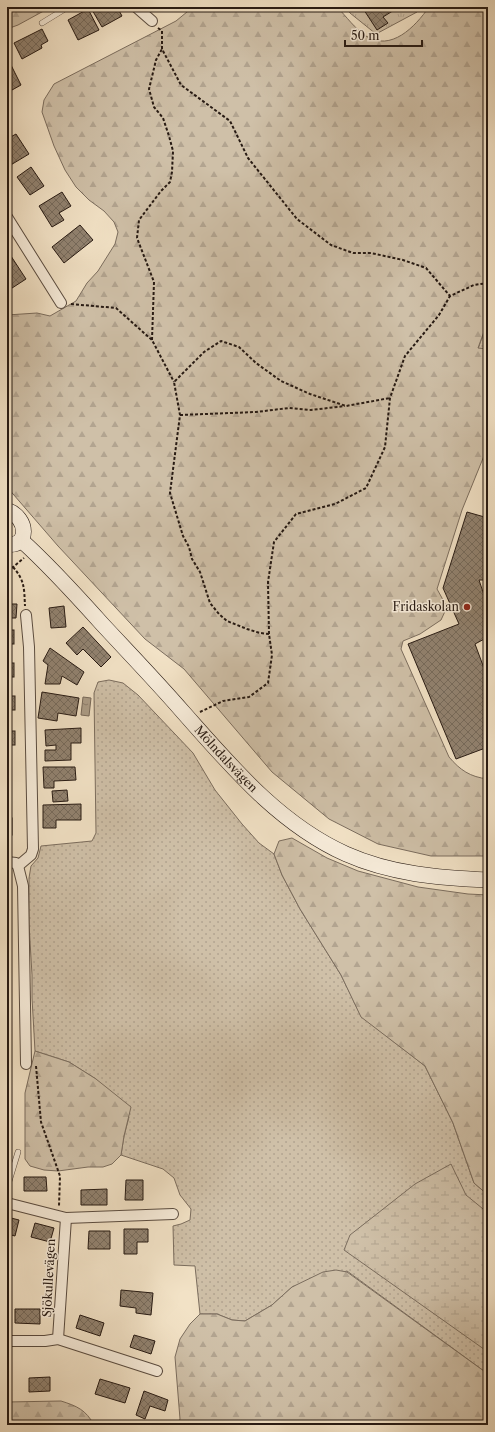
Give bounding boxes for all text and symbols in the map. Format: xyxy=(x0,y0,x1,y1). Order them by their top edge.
scale bar xyxy=(345,22,422,48)
text: 50 m xyxy=(351,28,380,43)
place label: Fridaskolan xyxy=(392,599,459,614)
marker: Fridaskolan xyxy=(462,602,472,612)
street label: Mölndalsvägen xyxy=(191,722,261,795)
street label: Sjökullevägen xyxy=(39,1238,58,1318)

